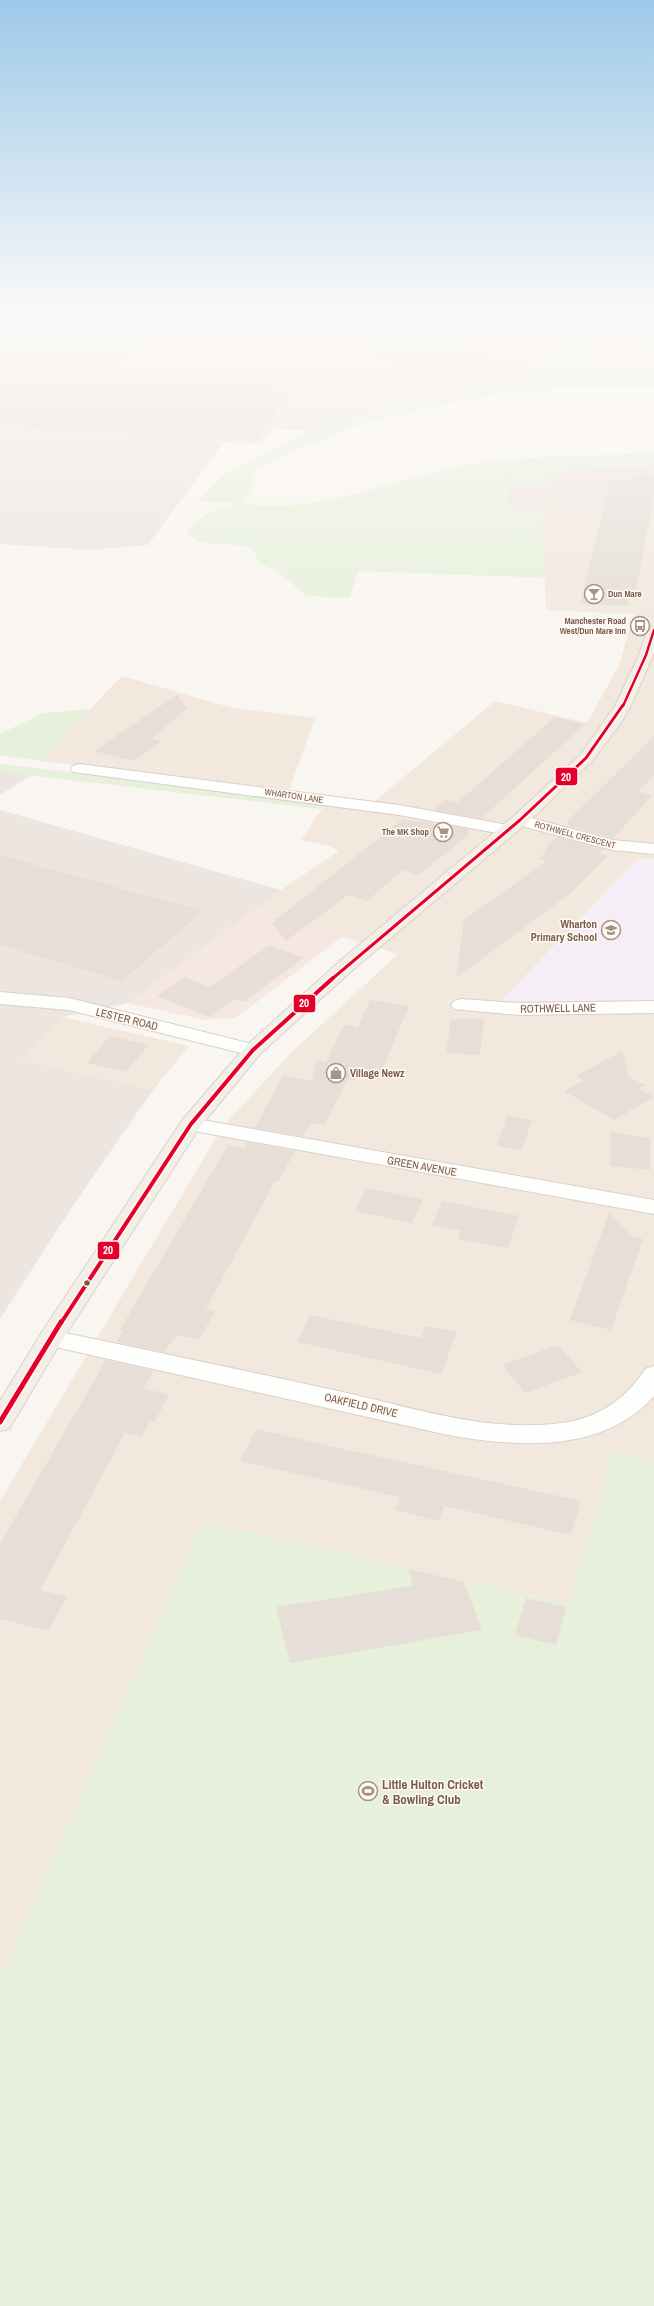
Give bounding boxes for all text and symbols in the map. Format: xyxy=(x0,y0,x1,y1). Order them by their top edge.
bar icon: Dun Mare xyxy=(583,583,605,605)
place label: Dun Mare xyxy=(608,588,642,600)
place label: Manchester Road West/Dun Mare Inn xyxy=(560,615,626,637)
bus stop icon: Manchester Road West/Dun Mare Inn xyxy=(629,615,651,637)
line badge: 20 xyxy=(555,767,578,786)
text: 20 xyxy=(561,770,571,784)
street label: WHARTON LANE xyxy=(264,786,324,806)
street label: ROTHWELL CRESCENT xyxy=(533,818,617,852)
supermarket icon: The MK Shop xyxy=(432,821,454,843)
place label: The MK Shop xyxy=(382,826,429,838)
place label: Wharton Primary School xyxy=(531,917,597,944)
school or university icon: Wharton Primary School xyxy=(600,919,622,941)
line badge: 20 xyxy=(293,994,316,1013)
text: 20 xyxy=(299,996,309,1010)
street label: ROTHWELL LANE xyxy=(520,1000,596,1016)
street label: LESTER ROAD xyxy=(94,1005,160,1033)
shop icon: Village Newz xyxy=(325,1062,347,1084)
place label: Village Newz xyxy=(350,1066,405,1080)
street label: GREEN AVENUE xyxy=(386,1153,458,1179)
line badge: 20 xyxy=(97,1241,120,1260)
text: 20 xyxy=(103,1243,113,1257)
unlabelled marker xyxy=(82,1278,92,1288)
street label: OAKFIELD DRIVE xyxy=(323,1390,399,1420)
place label: Little Hulton Cricket & Bowling Club xyxy=(382,1776,484,1808)
sports icon: Little Hulton Cricket & Bowling Club xyxy=(357,1780,379,1802)

